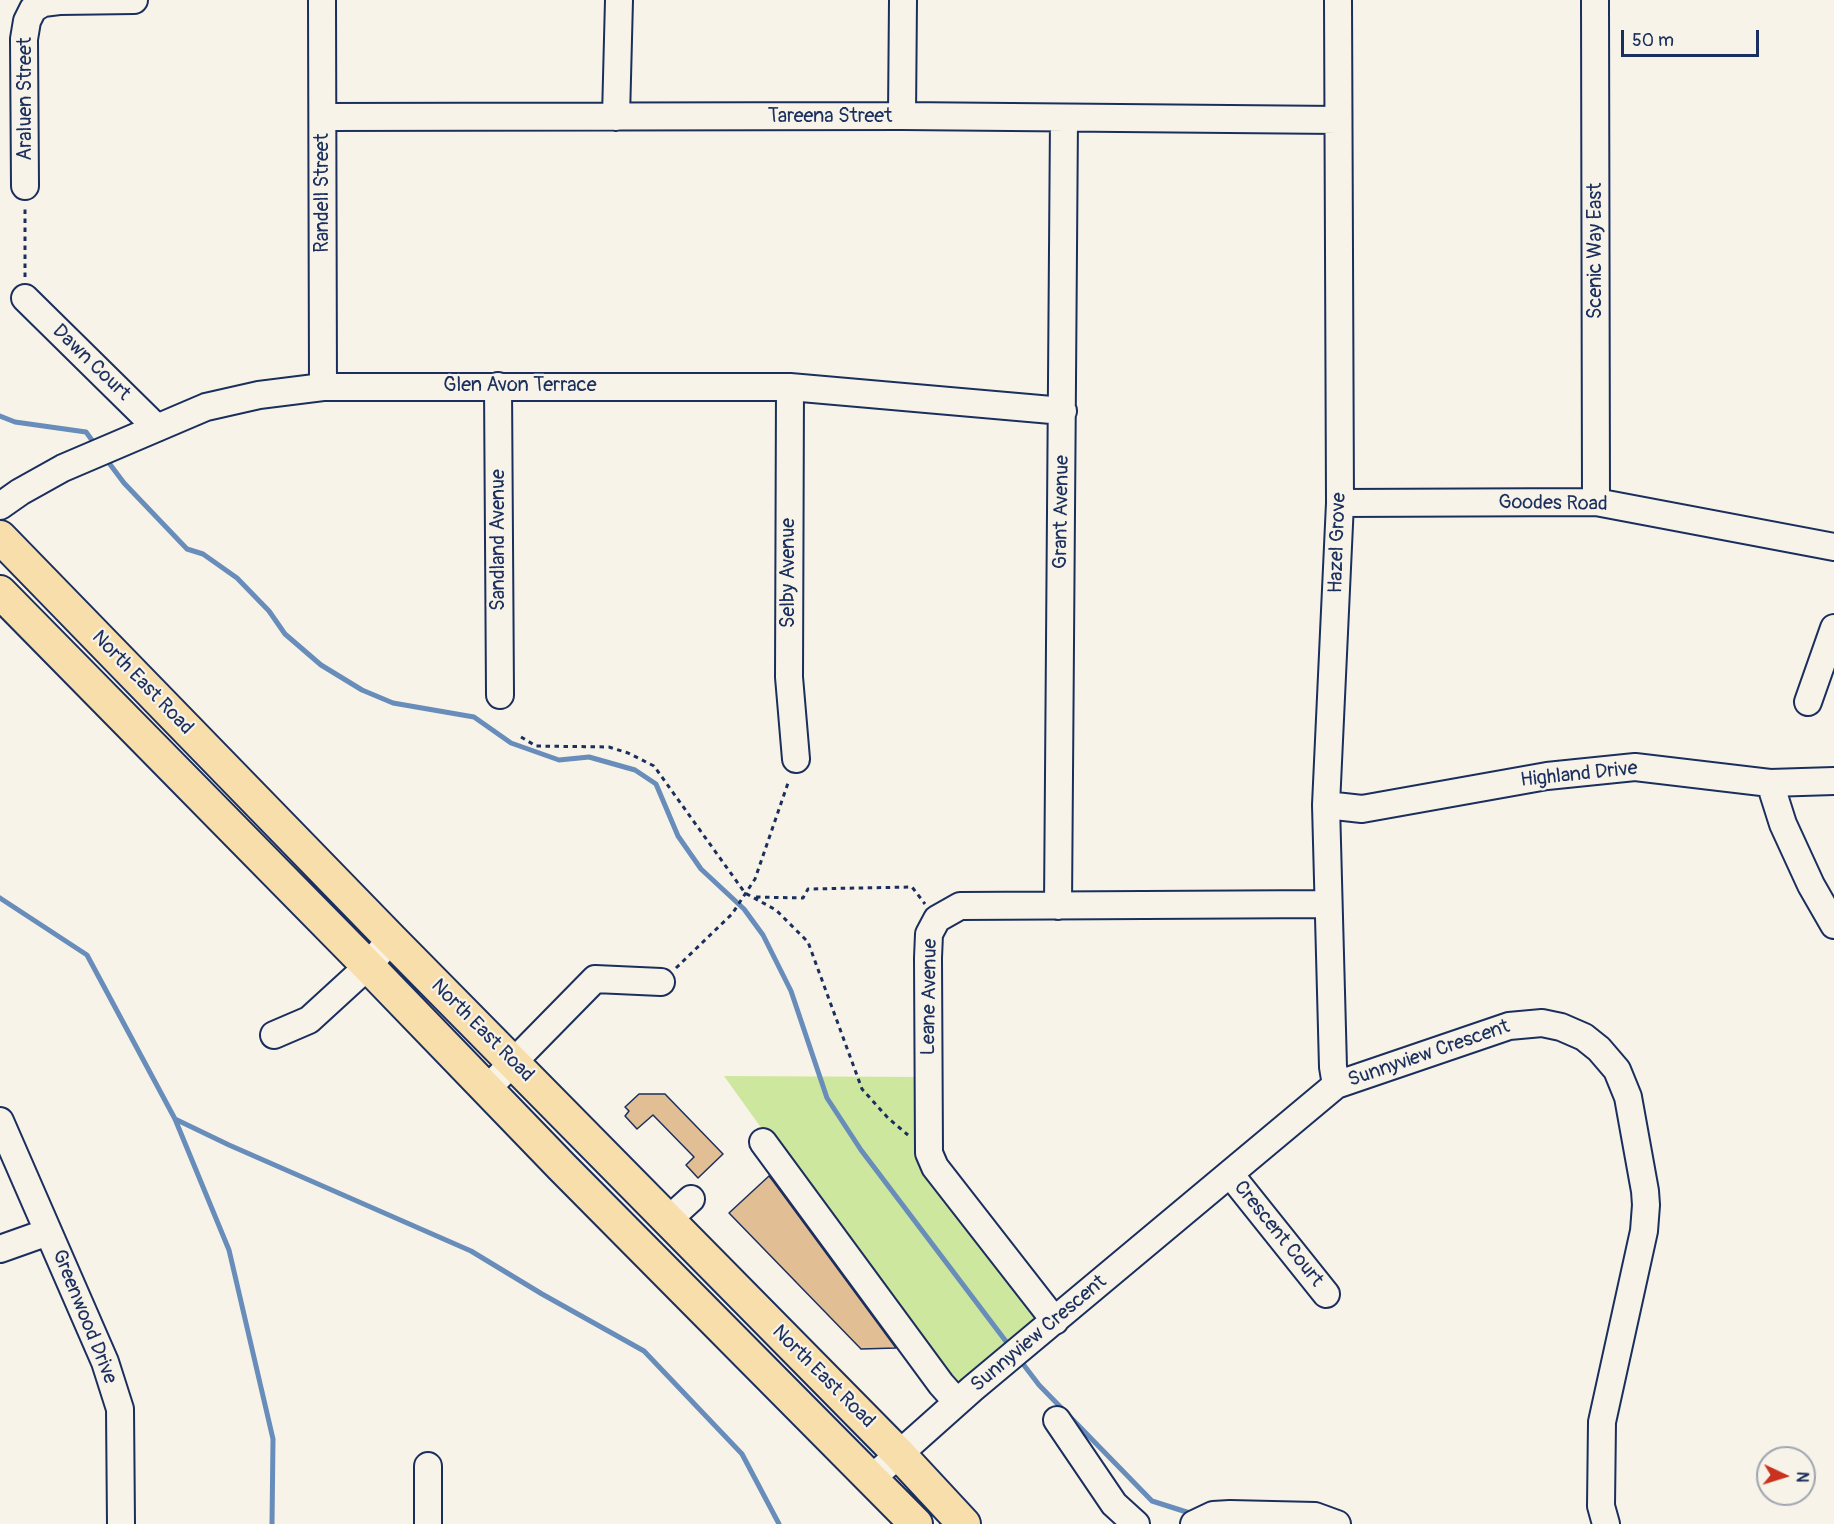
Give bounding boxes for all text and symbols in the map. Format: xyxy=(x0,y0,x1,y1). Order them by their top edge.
scale bar xyxy=(1624,18,1762,56)
text: 50 m xyxy=(1632,29,1674,52)
street label: Araluen Street xyxy=(14,37,38,161)
street label: Tareena Street xyxy=(768,105,892,129)
street label: Randell Street xyxy=(311,133,335,253)
street label: Scenic Way East xyxy=(1584,183,1608,319)
street label: Dawn Court xyxy=(47,320,135,406)
street label: Glen Avon Terrace xyxy=(443,374,597,398)
street label: Grant Avenue xyxy=(1049,455,1075,569)
street label: Sandland Avenue xyxy=(487,469,511,611)
street label: Goodes Road xyxy=(1498,491,1608,517)
street label: Hazel Grove xyxy=(1324,492,1352,594)
street label: Selby Avenue xyxy=(777,518,801,628)
street label: North East Road xyxy=(86,626,198,740)
street label: Highland Drive xyxy=(1519,757,1639,793)
street label: Leane Avenue xyxy=(917,938,943,1056)
street label: North East Road xyxy=(426,975,538,1087)
street label: Sunnyview Crescent xyxy=(1345,1015,1513,1093)
street label: Crescent Court xyxy=(1228,1176,1328,1292)
street label: Greenwood Drive xyxy=(46,1246,122,1388)
street label: Sunnyview Crescent xyxy=(966,1270,1112,1398)
street label: North East Road xyxy=(767,1321,879,1433)
north arrow xyxy=(1756,1446,1816,1506)
text: N xyxy=(1792,1471,1812,1483)

